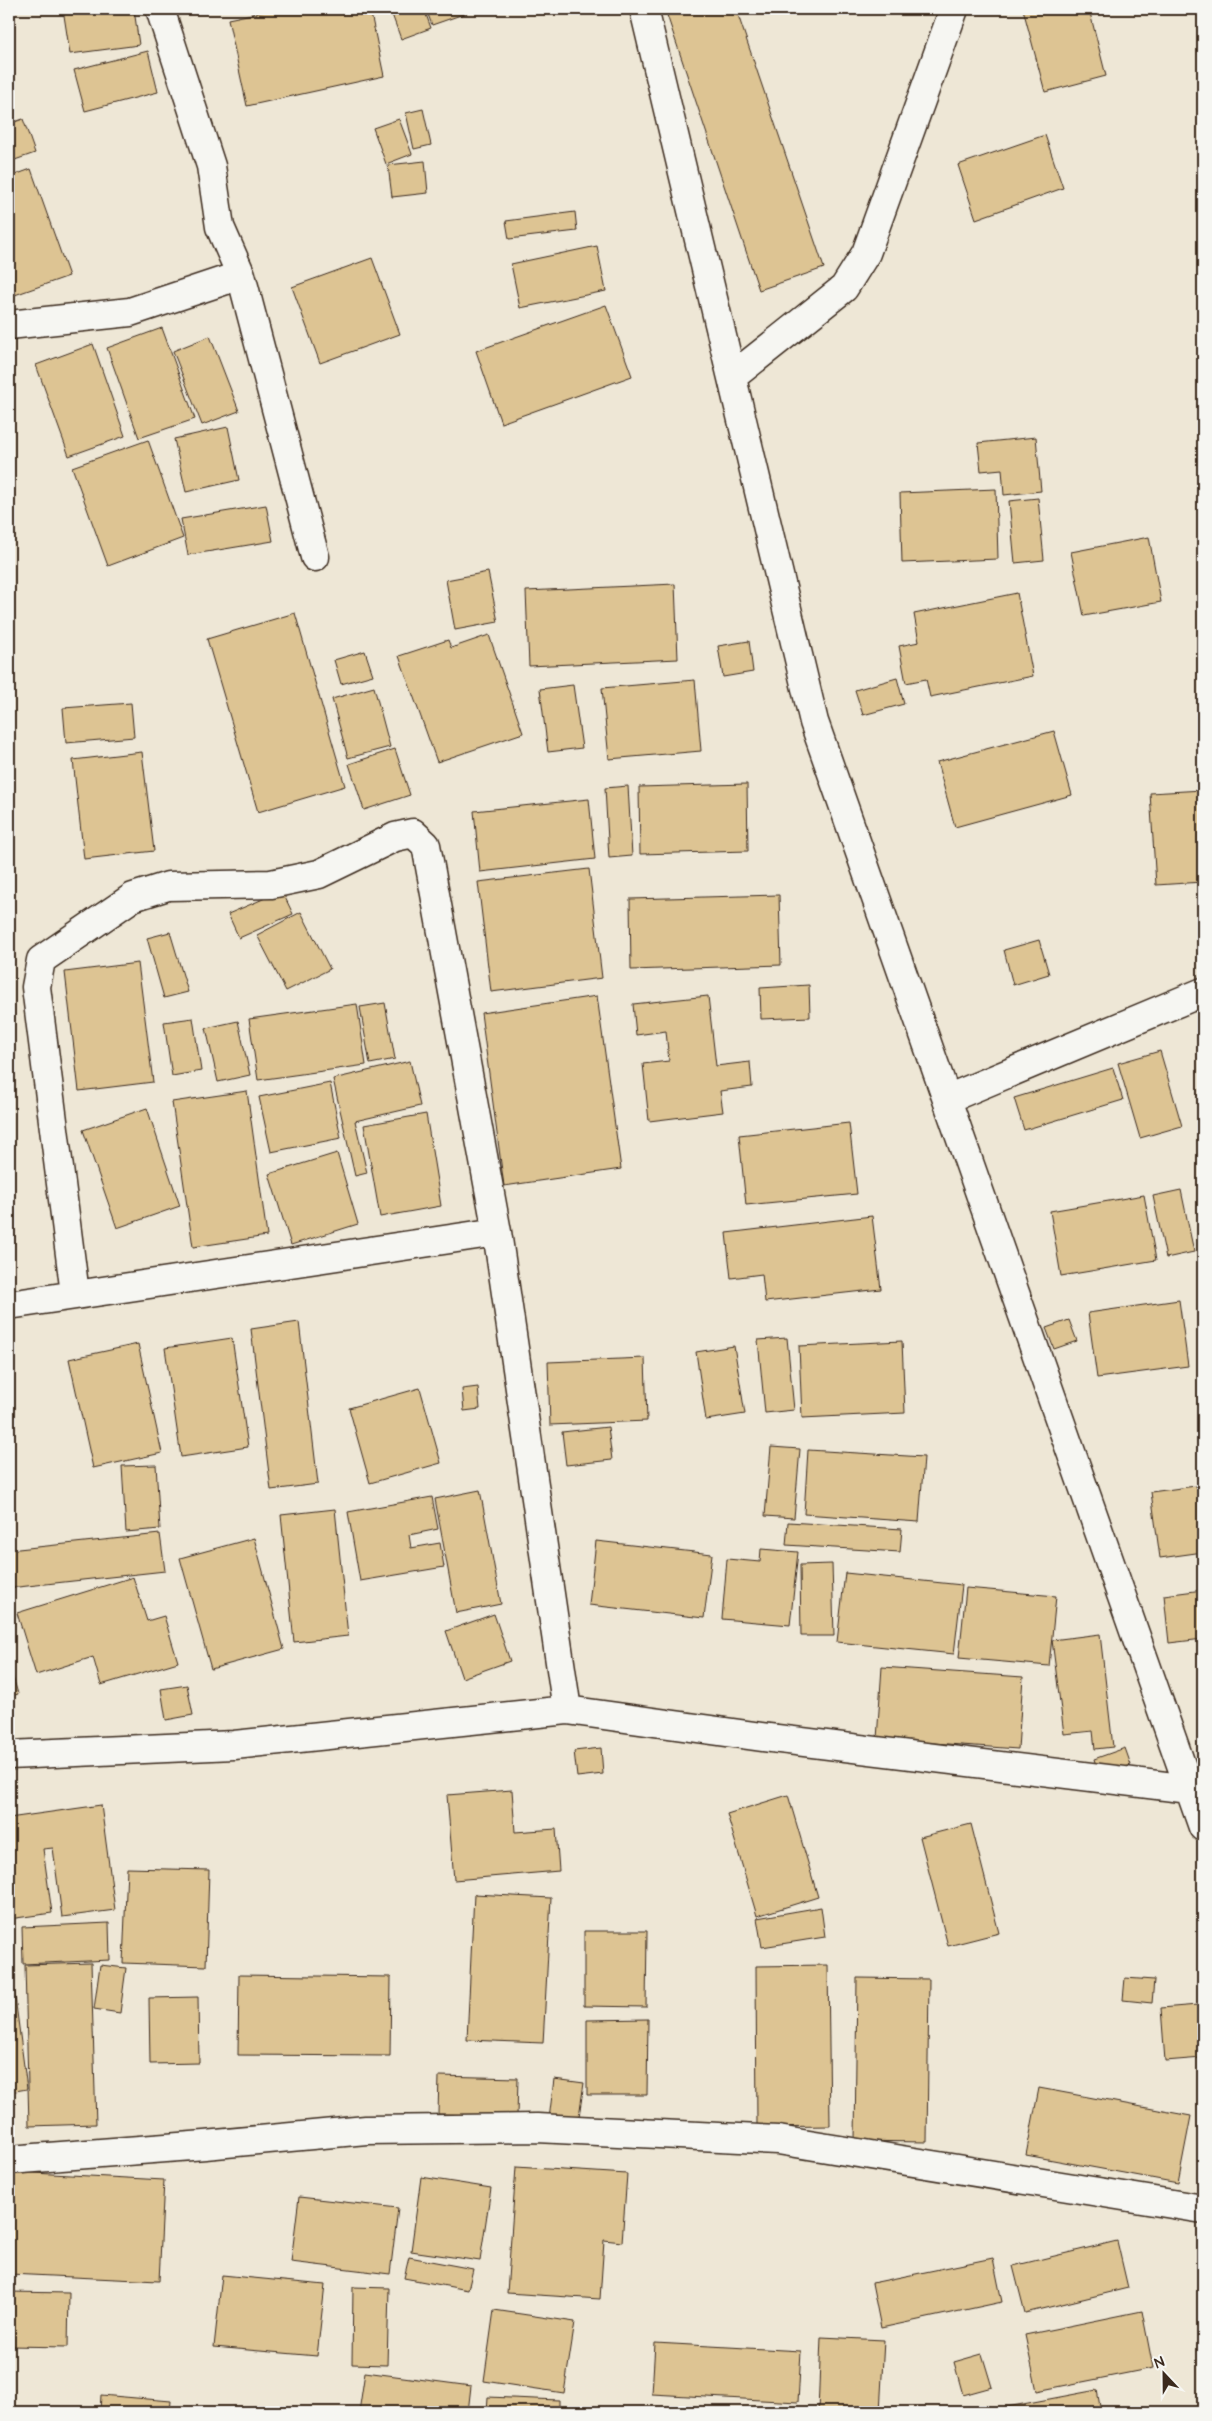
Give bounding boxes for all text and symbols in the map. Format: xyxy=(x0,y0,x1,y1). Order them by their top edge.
north arrow xyxy=(1140,2348,1190,2398)
text: N xyxy=(1152,2352,1168,2374)

